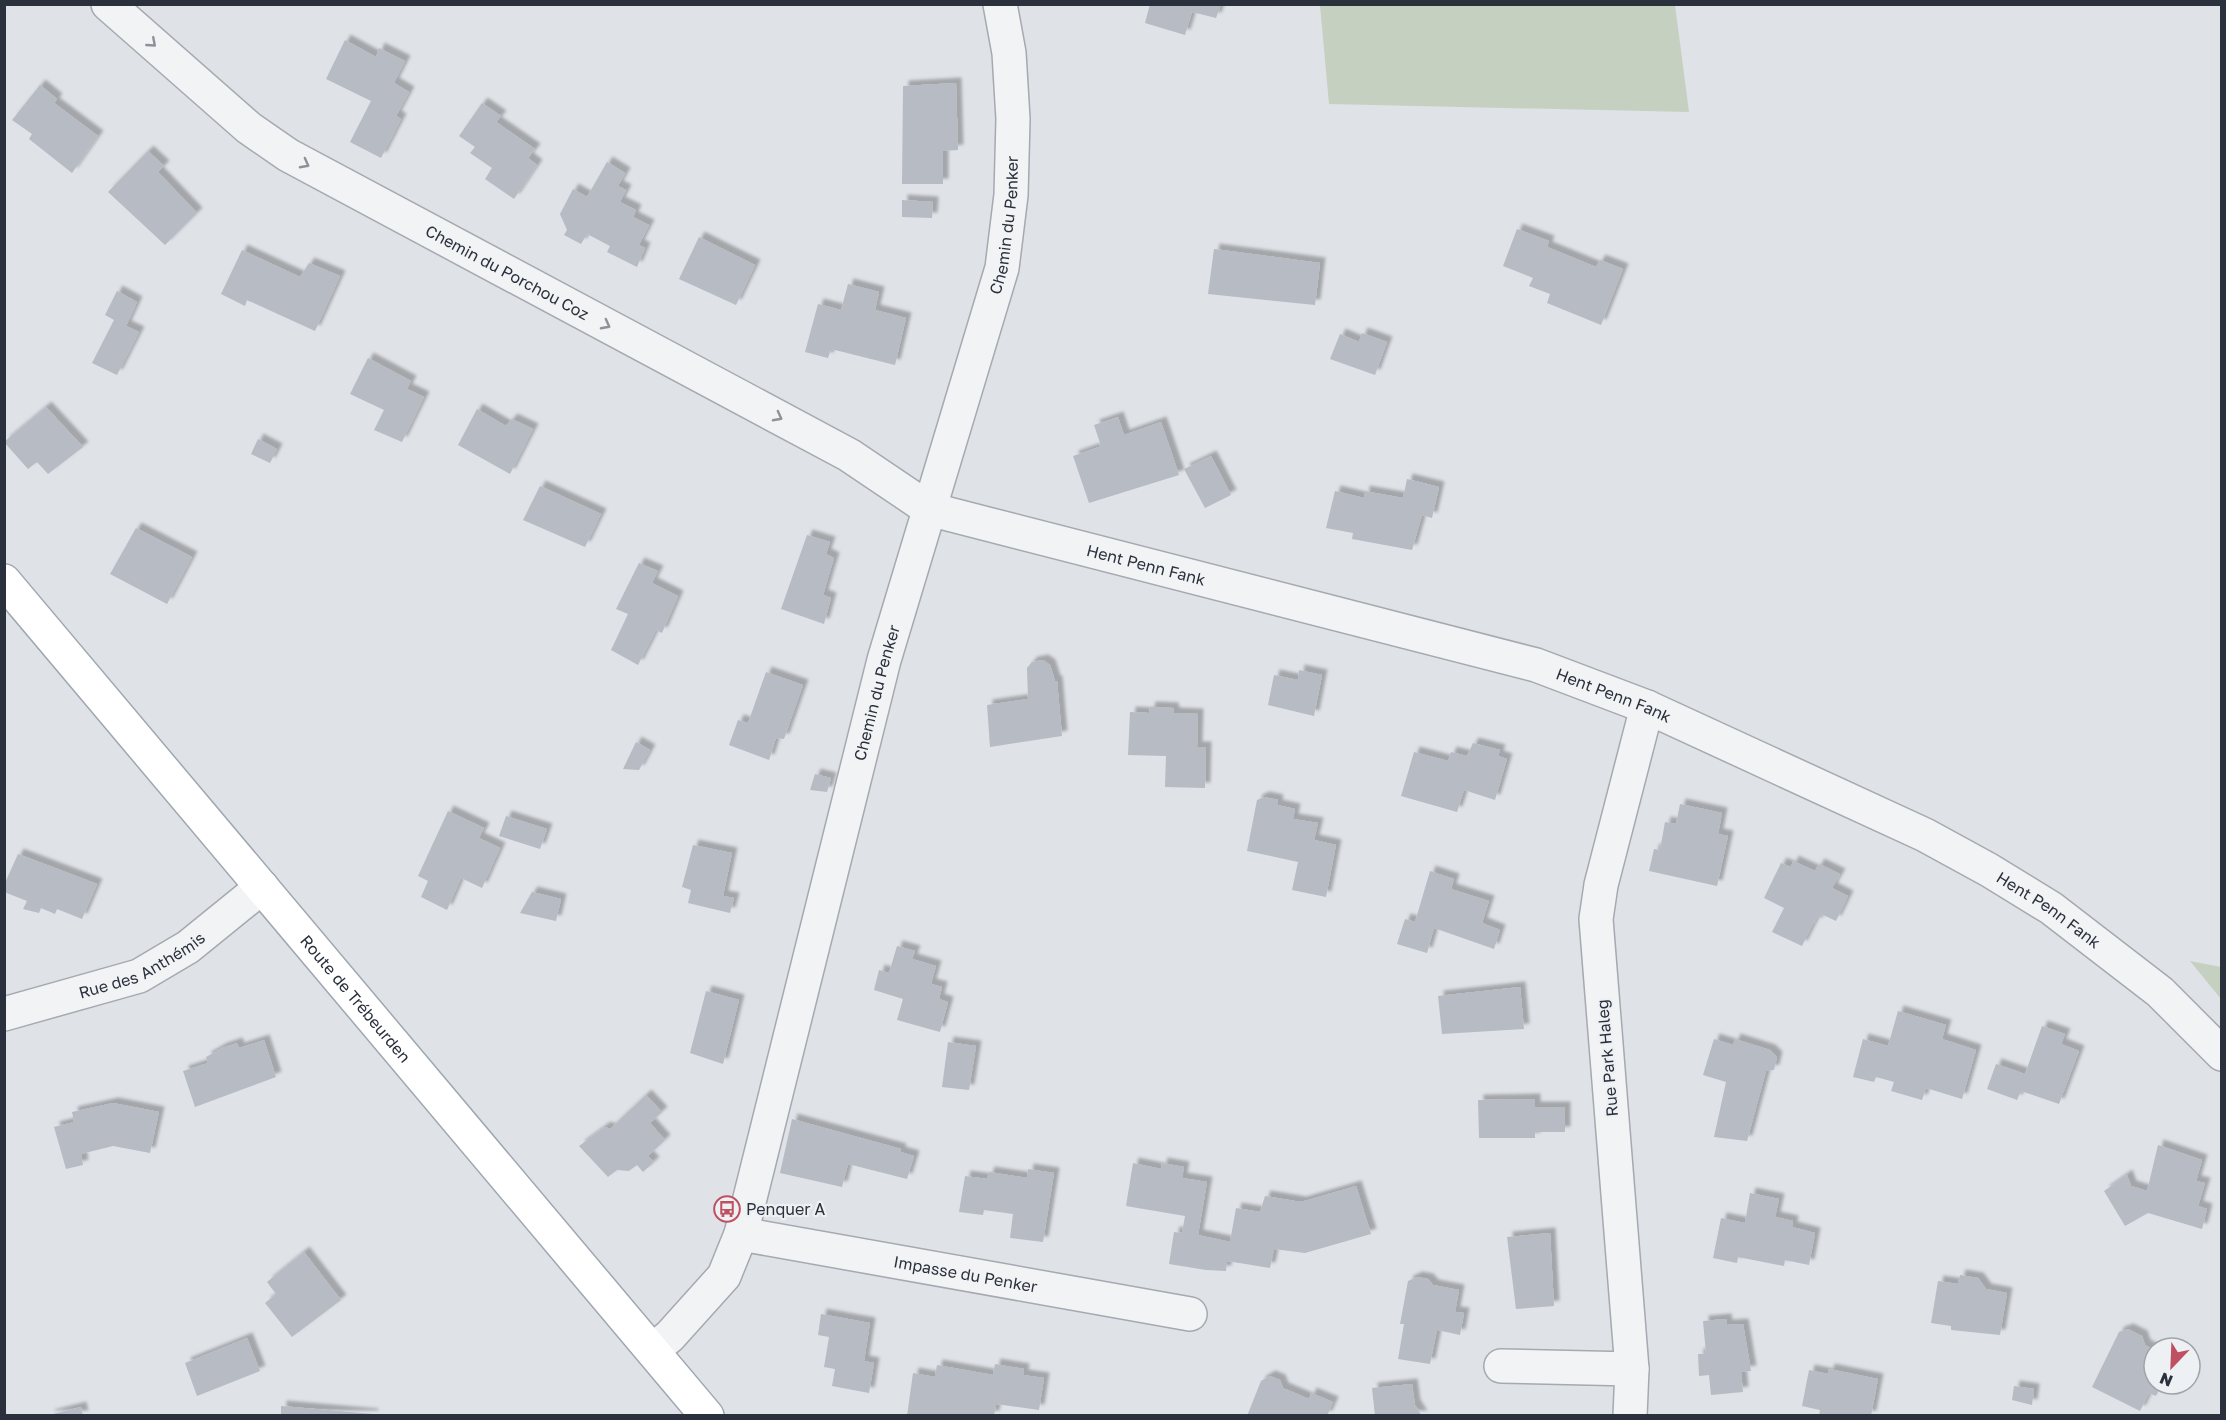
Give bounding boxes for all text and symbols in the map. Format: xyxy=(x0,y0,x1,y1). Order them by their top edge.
one-way arrow xyxy=(145,36,156,47)
street label: Chemin du Penker xyxy=(985,155,1022,297)
one-way arrow xyxy=(298,157,309,168)
street label: Chemin du Porchou Coz xyxy=(422,220,593,324)
one-way arrow xyxy=(600,318,610,329)
one-way arrow xyxy=(772,410,782,421)
street label: Hent Penn Fank xyxy=(1084,540,1208,590)
street label: Chemin du Penker xyxy=(849,622,904,763)
street label: Hent Penn Fank xyxy=(1553,664,1675,727)
street label: Hent Penn Fank xyxy=(1993,867,2105,953)
street label: Rue des Anthémis xyxy=(76,927,209,1003)
street label: Route de Trébeurden xyxy=(296,931,415,1067)
street label: Rue Park Haleg xyxy=(1592,999,1622,1117)
bus stop icon: Penquer A xyxy=(712,1194,742,1224)
place label: Penquer A xyxy=(746,1199,825,1219)
street label: Impasse du Penker xyxy=(892,1251,1039,1297)
north arrow xyxy=(2142,1336,2202,1396)
text: N xyxy=(2157,1368,2176,1391)

